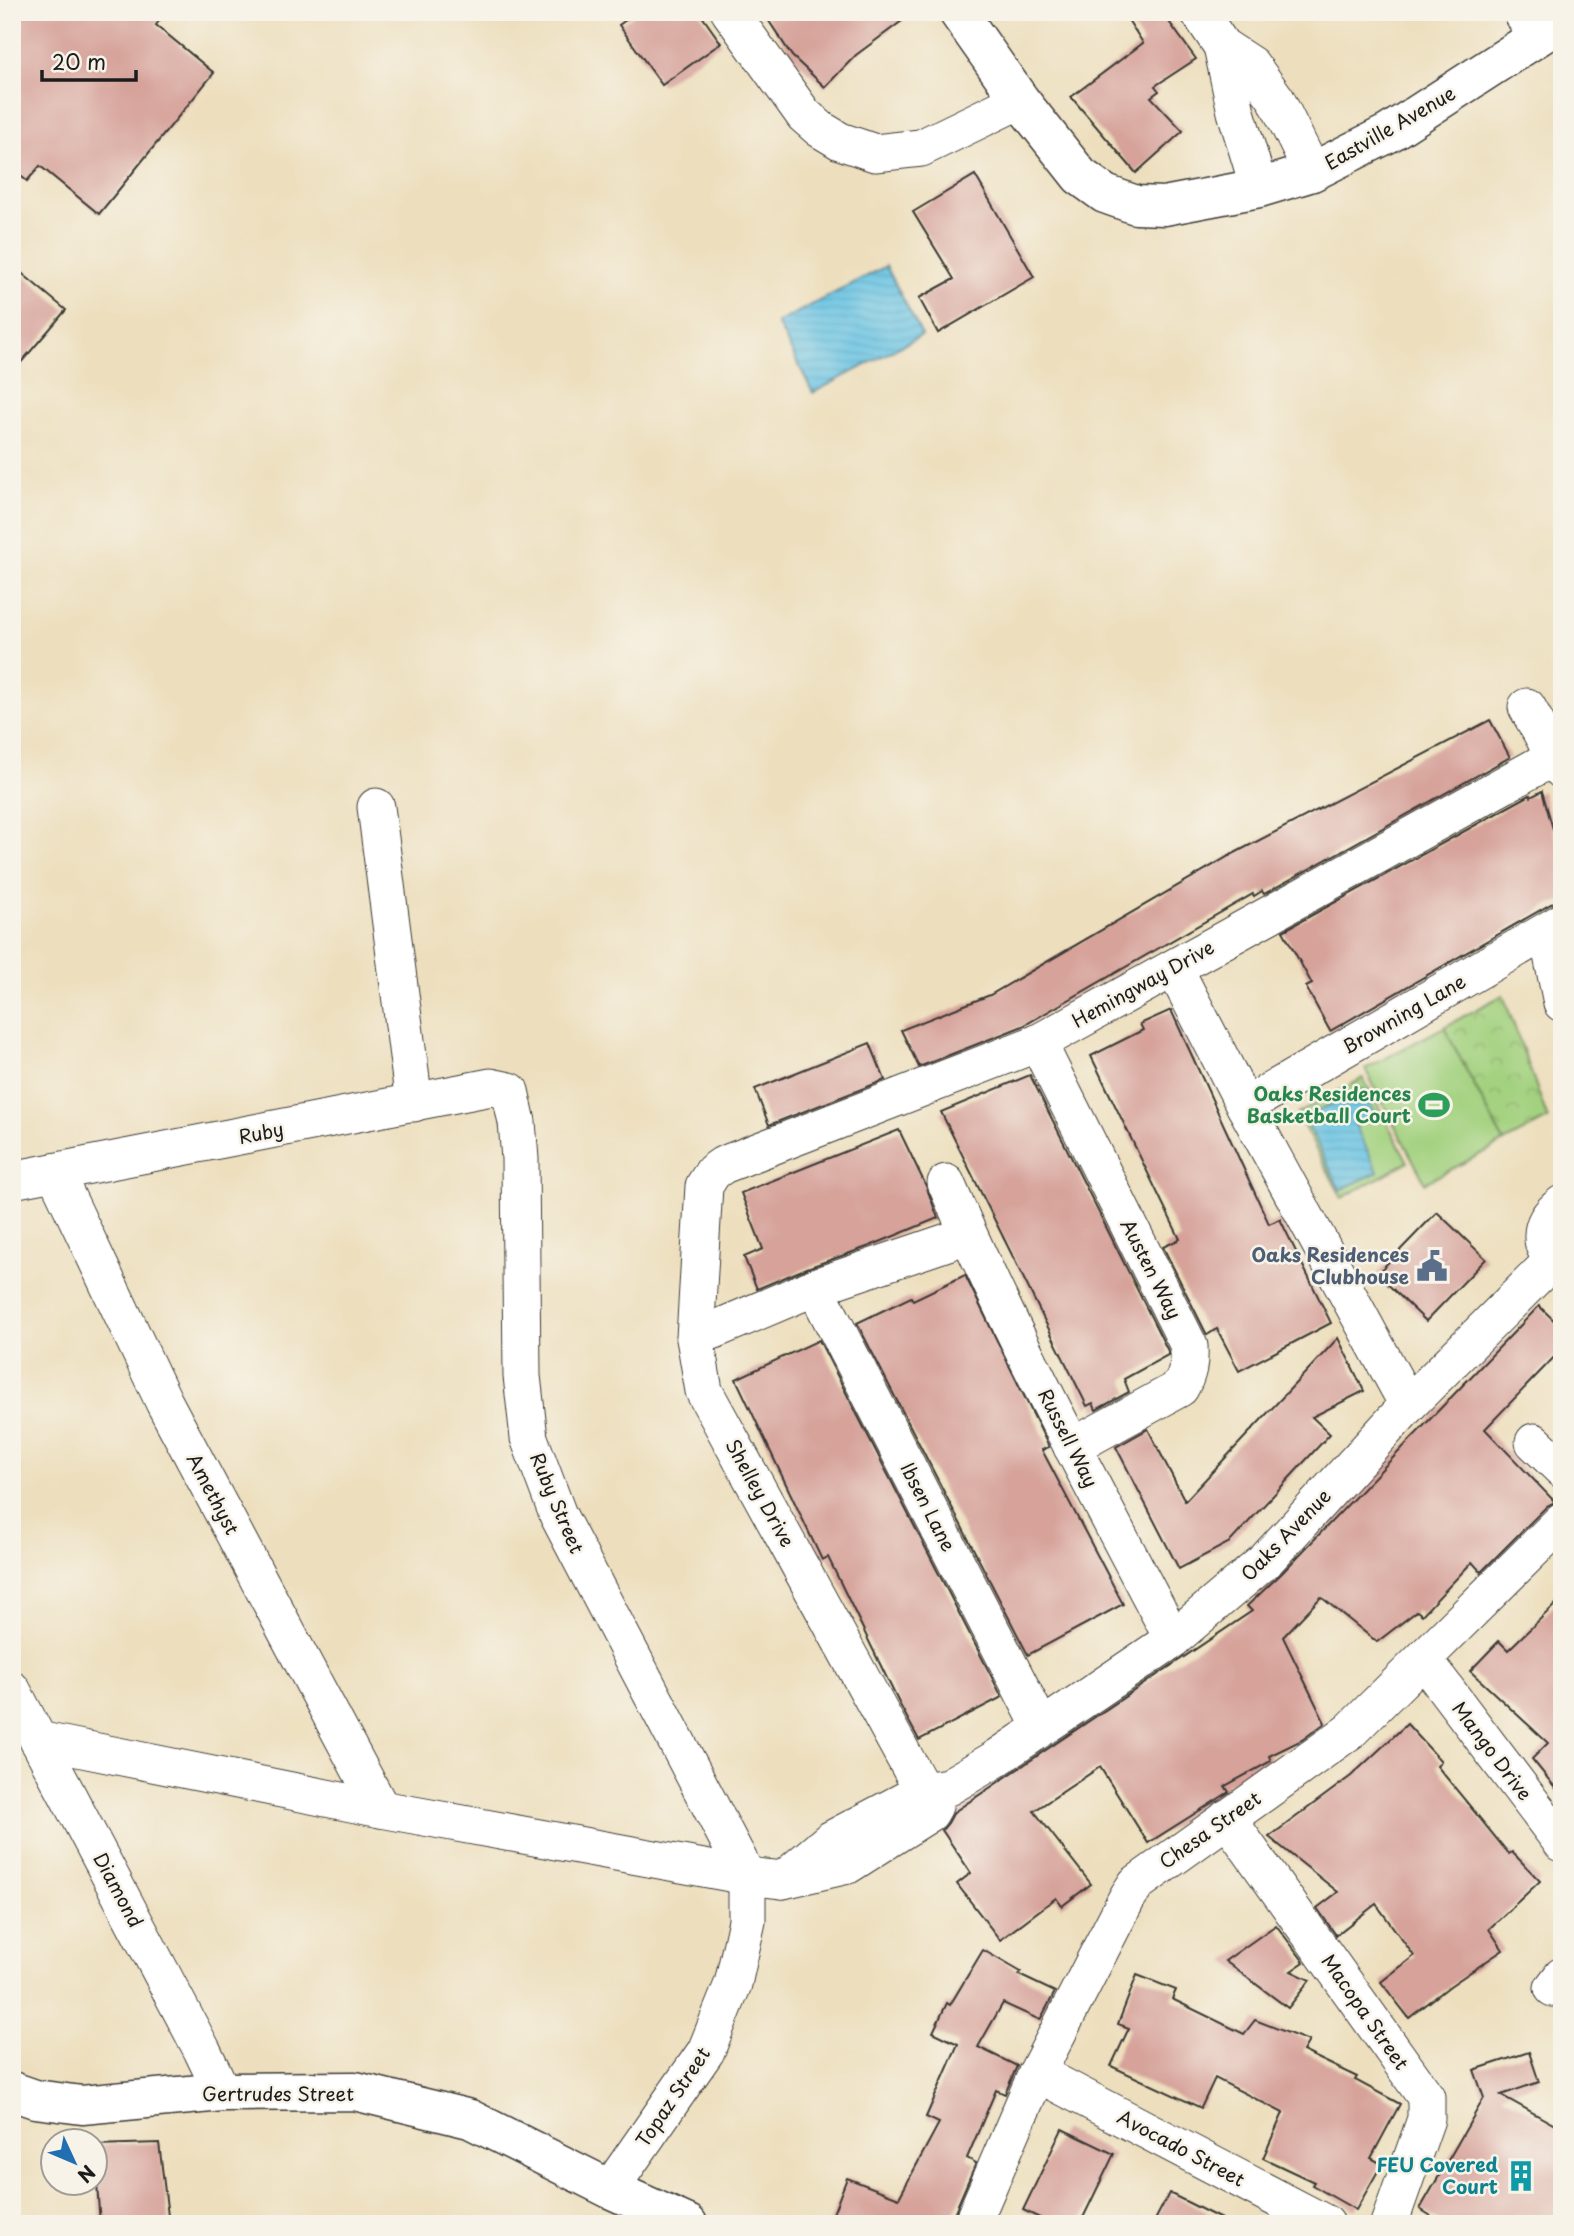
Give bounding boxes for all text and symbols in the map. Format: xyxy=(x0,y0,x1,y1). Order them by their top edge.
scale bar xyxy=(42,38,136,82)
text: 20 m xyxy=(52,45,106,77)
street label: Eastville Avenue xyxy=(1319,78,1460,176)
street label: Hemingway Drive xyxy=(1066,932,1219,1034)
street label: Browning Lane xyxy=(1337,966,1470,1060)
place label: Oaks Residences Basketball Court xyxy=(1247,1079,1411,1129)
sports icon: Oaks Residences Basketball Court xyxy=(1417,1088,1451,1122)
street label: Ruby xyxy=(236,1114,286,1150)
street label: Austen Way xyxy=(1115,1213,1189,1324)
place label: Oaks Residences Clubhouse xyxy=(1251,1240,1409,1290)
public building icon: Oaks Residences Clubhouse xyxy=(1415,1249,1449,1283)
street label: Russell Way xyxy=(1032,1383,1106,1492)
street label: Shelley Drive xyxy=(720,1433,802,1552)
street label: Amethyst xyxy=(181,1448,247,1539)
street label: Ruby Street xyxy=(524,1448,592,1558)
street label: Ibsen Lane xyxy=(894,1457,963,1556)
street label: Oaks Avenue xyxy=(1234,1482,1337,1587)
street label: Mango Drive xyxy=(1446,1695,1539,1806)
street label: Chesa Street xyxy=(1153,1784,1266,1875)
street label: Diamond xyxy=(87,1847,150,1932)
street label: Macopa Street xyxy=(1316,1948,1416,2075)
street label: Topaz Street xyxy=(628,2041,716,2152)
street label: Gertrudes Street xyxy=(202,2079,354,2107)
street label: Avocado Street xyxy=(1113,2102,1250,2192)
north arrow xyxy=(38,2128,108,2198)
place label: FEU Covered Court xyxy=(1376,2150,1498,2200)
text: N xyxy=(72,2159,102,2190)
building icon: FEU Covered Court xyxy=(1504,2159,1538,2193)

